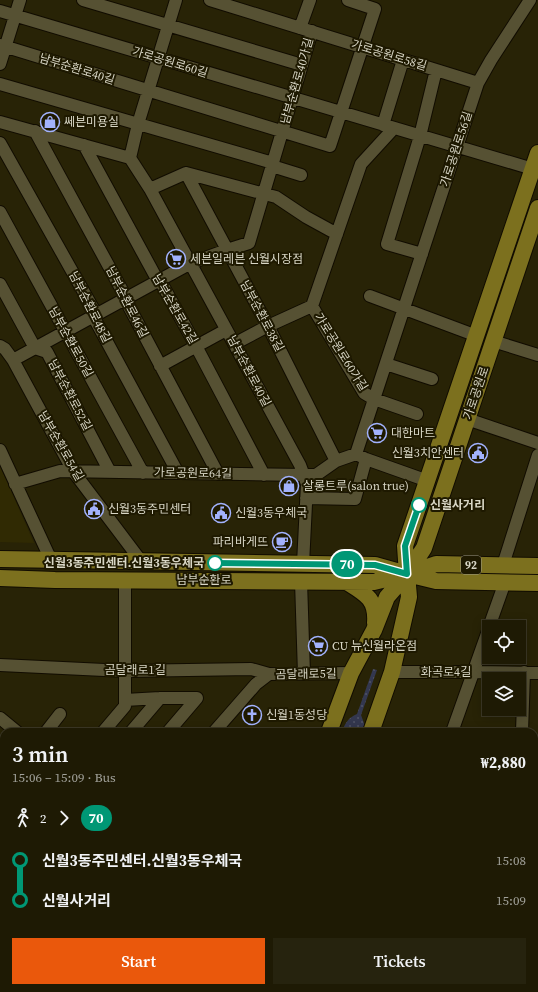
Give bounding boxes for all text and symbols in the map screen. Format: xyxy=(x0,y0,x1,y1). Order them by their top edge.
street label: 남부순환로40가길 xyxy=(277,36,317,126)
street label: 가로공원로58길 xyxy=(349,36,429,74)
street label: 가로공원로60길 xyxy=(130,43,210,81)
street label: 남부순환로40길 xyxy=(37,50,117,88)
street label: 가로공원로56길 xyxy=(436,109,476,189)
shop icon: 쎄븐미용실 xyxy=(39,111,61,133)
place label: 쎄븐미용실 xyxy=(64,114,119,130)
supermarket icon: 세븐일레븐 신월시장점 xyxy=(165,248,187,270)
place label: 세븐일레븐 신월시장점 xyxy=(190,251,303,267)
street label: 남부순환로46길 xyxy=(102,264,152,340)
street label: 남부순환로48길 xyxy=(65,269,115,345)
street label: 남부순환로42길 xyxy=(149,271,201,347)
street label: 남부순환로38길 xyxy=(237,278,287,354)
street label: 남부순환로50길 xyxy=(45,304,97,380)
street label: 가로공원로60가길 xyxy=(311,310,371,394)
street label: 남부순환로40길 xyxy=(224,333,274,409)
street label: 남부순환로52길 xyxy=(45,357,95,433)
street label: 가로공원로 xyxy=(459,364,493,422)
street label: 남부순환로54길 xyxy=(35,408,87,484)
supermarket icon: 대한마트 xyxy=(366,422,388,444)
place label: 대한마트 xyxy=(391,425,435,441)
public building icon: 신월3치안센터 xyxy=(467,442,489,464)
place label: 신월3치안센터 xyxy=(392,445,464,461)
street label: 가로공원로64길 xyxy=(154,464,232,482)
shop icon: 살롱트루(salon true) xyxy=(278,475,300,497)
place label: 살롱트루(salon true) xyxy=(303,478,409,494)
marker: 신월사거리 xyxy=(411,497,427,513)
place label: 신월사거리 xyxy=(430,497,485,513)
public building icon: 신월3동주민센터 xyxy=(83,498,105,520)
place label: 신월3동주민센터 xyxy=(108,501,191,517)
public building icon: 신월3동우체국 xyxy=(210,502,232,524)
place label: 신월3동우체국 xyxy=(235,505,307,521)
cafe icon: 파리바게뜨 xyxy=(271,531,293,553)
place label: 파리바게뜨 xyxy=(213,534,268,550)
line badge: 70 xyxy=(329,551,365,577)
text: 70 xyxy=(339,554,355,574)
place label: 신월3동주민센터.신월3동우체국 xyxy=(44,555,204,571)
marker: 신월3동주민센터.신월3동우체국 xyxy=(207,555,223,571)
road number: 92 xyxy=(461,556,481,574)
street label: 남부순환로 xyxy=(176,572,232,588)
map controls xyxy=(482,620,526,716)
button: locate xyxy=(482,620,526,664)
supermarket icon: CU 뉴신월라온점 xyxy=(307,635,329,657)
place label: CU 뉴신월라온점 xyxy=(332,638,417,654)
street label: 곰달래로1길 xyxy=(104,662,166,678)
street label: 화곡로4길 xyxy=(421,664,471,680)
street label: 곰달래로5길 xyxy=(275,665,337,683)
button: layers xyxy=(482,672,526,716)
church icon: 신월1동성당 xyxy=(241,704,263,726)
place label: 신월1동성당 xyxy=(266,707,327,723)
text: 3 min xyxy=(12,739,68,769)
text: ₩2,880 xyxy=(481,752,526,773)
text: 15:06 – 15:09 · Bus xyxy=(12,769,116,786)
icon: walk xyxy=(12,807,34,829)
icon: forward xyxy=(53,807,75,829)
text: 70 xyxy=(89,808,104,828)
text: 2 xyxy=(40,810,47,827)
text: 신월3동주민센터.신월3동우체국 xyxy=(42,850,242,871)
text: 15:08 xyxy=(496,852,526,869)
text: 신월사거리 xyxy=(42,890,111,911)
text: 15:09 xyxy=(496,892,526,909)
button: Start xyxy=(12,938,265,984)
button: Tickets xyxy=(273,938,526,984)

